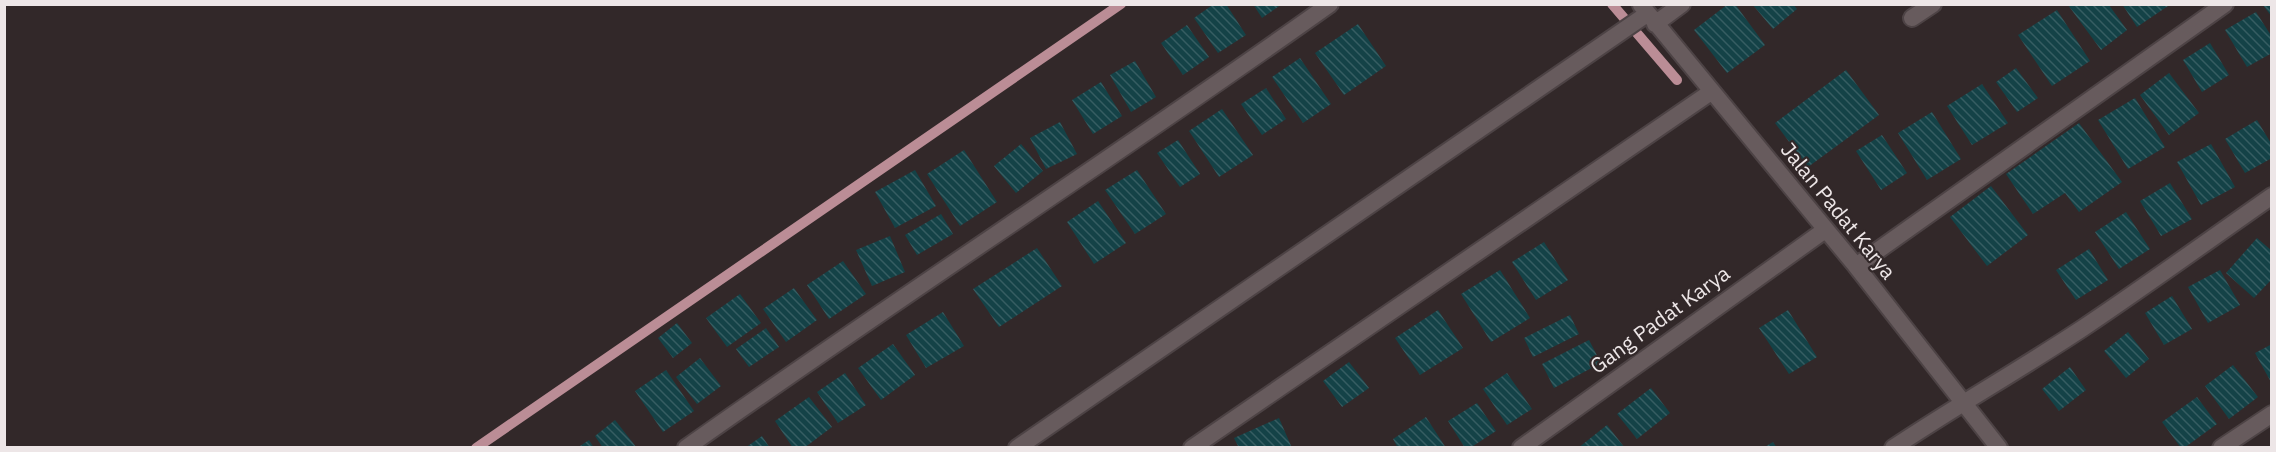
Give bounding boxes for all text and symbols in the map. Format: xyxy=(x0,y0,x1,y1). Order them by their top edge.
street label: Jalan Padat Karya xyxy=(1775,136,1903,285)
street label: Gang Padat Karya xyxy=(1584,259,1735,380)

